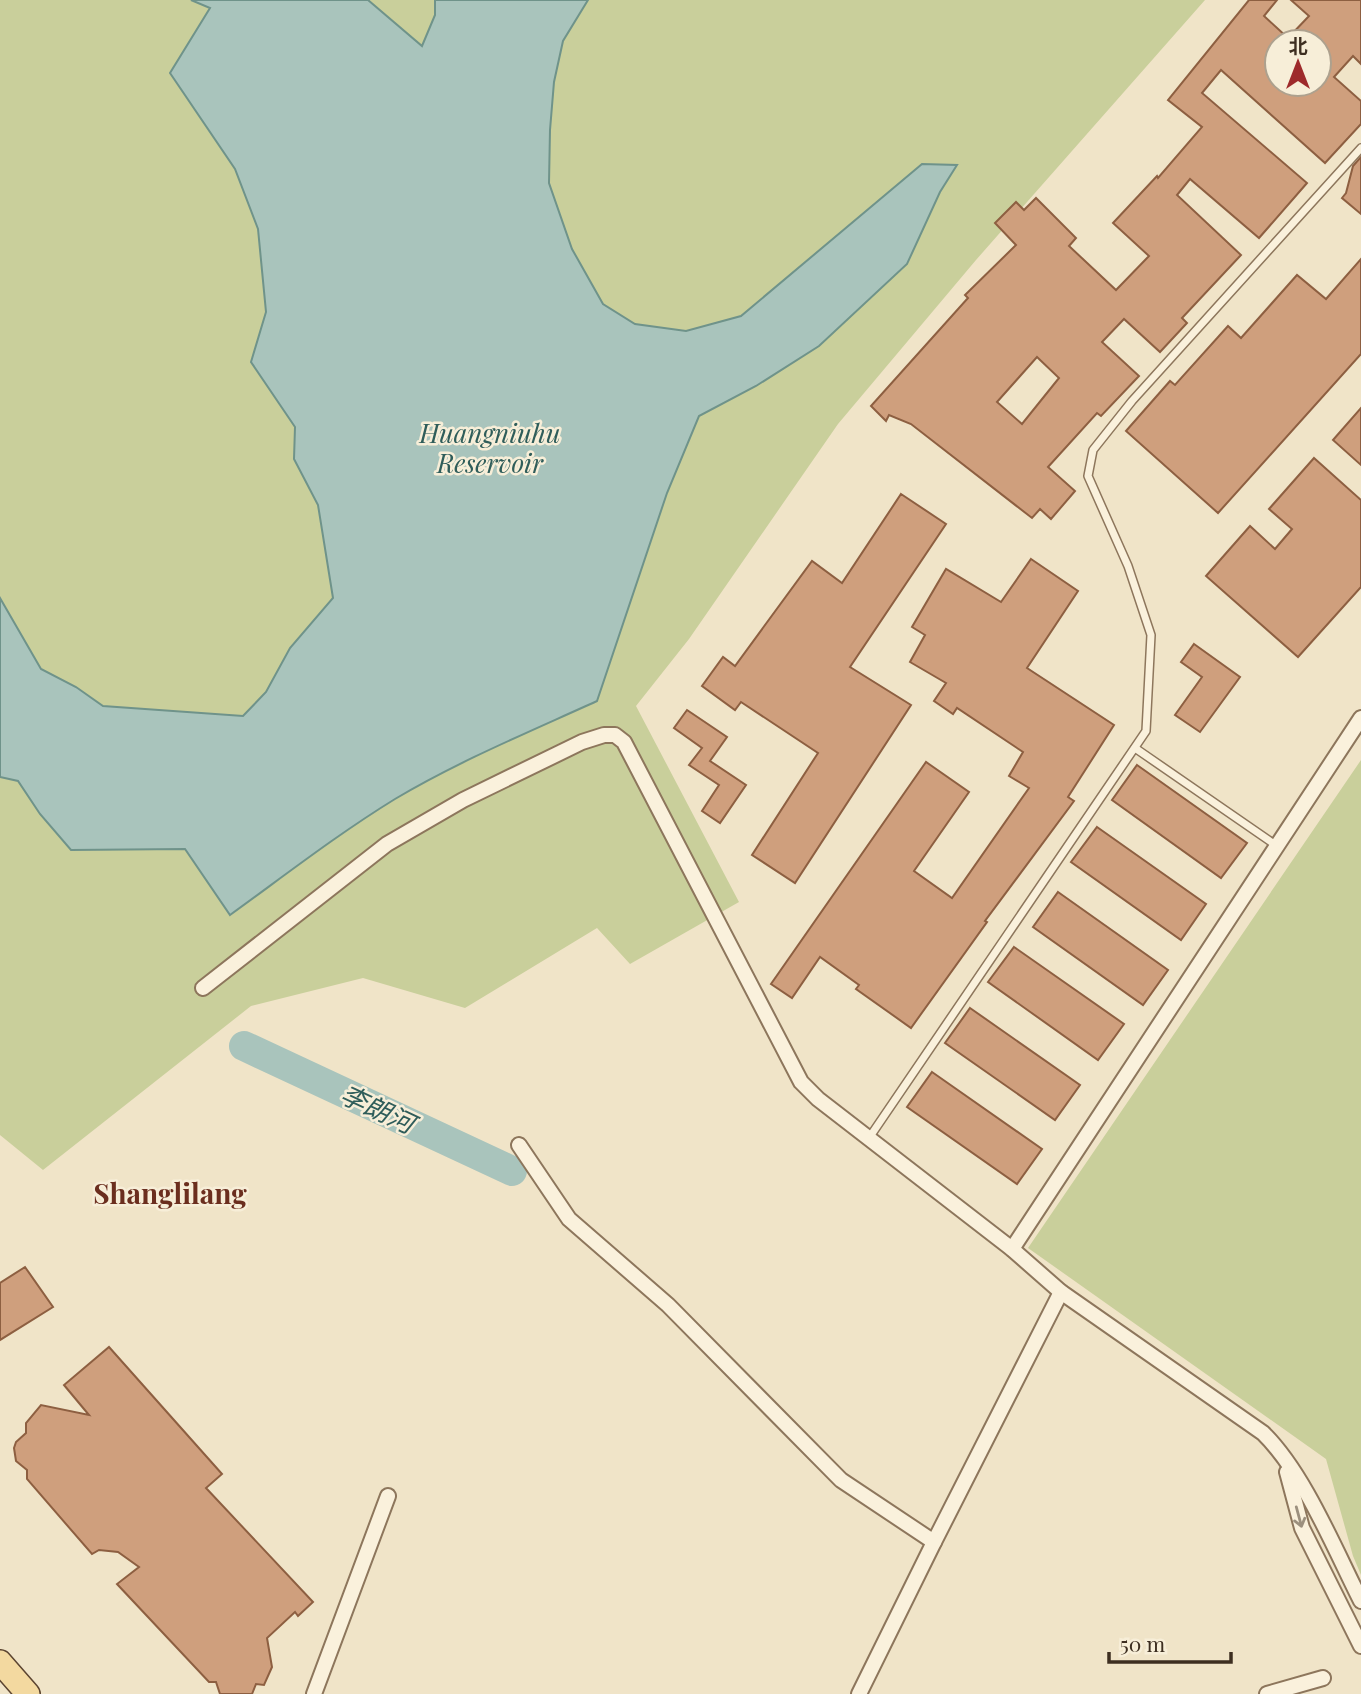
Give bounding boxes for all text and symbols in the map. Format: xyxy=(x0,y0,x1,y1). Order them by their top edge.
north arrow xyxy=(1263,28,1333,98)
text: 北 xyxy=(1288,32,1308,58)
water label: Huangniuhu Reservoir xyxy=(419,415,560,480)
water label: 李朗河 xyxy=(335,1076,425,1142)
district label: Shanglilang xyxy=(93,1174,247,1211)
one-way arrow xyxy=(1293,1505,1306,1527)
scale bar xyxy=(1109,1620,1232,1664)
text: 50 m xyxy=(1120,1629,1166,1657)

